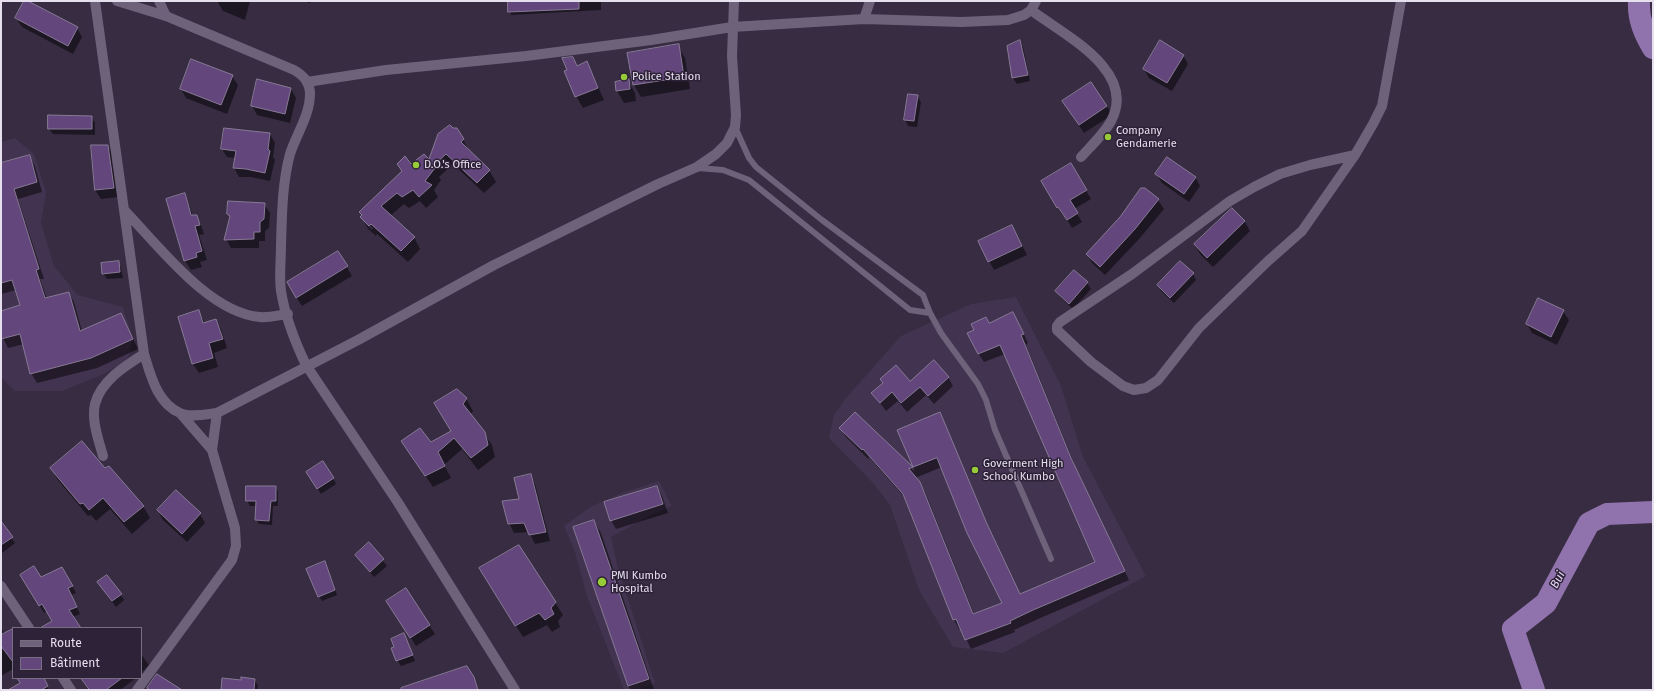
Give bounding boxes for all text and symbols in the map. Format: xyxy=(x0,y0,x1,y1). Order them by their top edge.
place label: Police Station xyxy=(632,70,701,84)
marker: Police Station xyxy=(619,72,629,82)
place label: Company Gendamerie xyxy=(1116,124,1177,150)
marker: Company Gendamerie xyxy=(1103,132,1113,142)
place label: D.O.'s Office xyxy=(424,158,481,172)
marker: D.O.'s Office xyxy=(411,160,421,170)
place label: Goverment High School Kumbo xyxy=(983,457,1063,483)
marker: Goverment High School Kumbo xyxy=(970,465,980,475)
place label: PMI Kumbo Hospital xyxy=(611,569,667,595)
water label: Bui xyxy=(1548,569,1568,591)
marker: PMI Kumbo Hospital xyxy=(596,576,608,588)
legend xyxy=(12,627,142,679)
text: Route xyxy=(50,636,82,650)
text: Bâtiment xyxy=(50,656,100,670)

